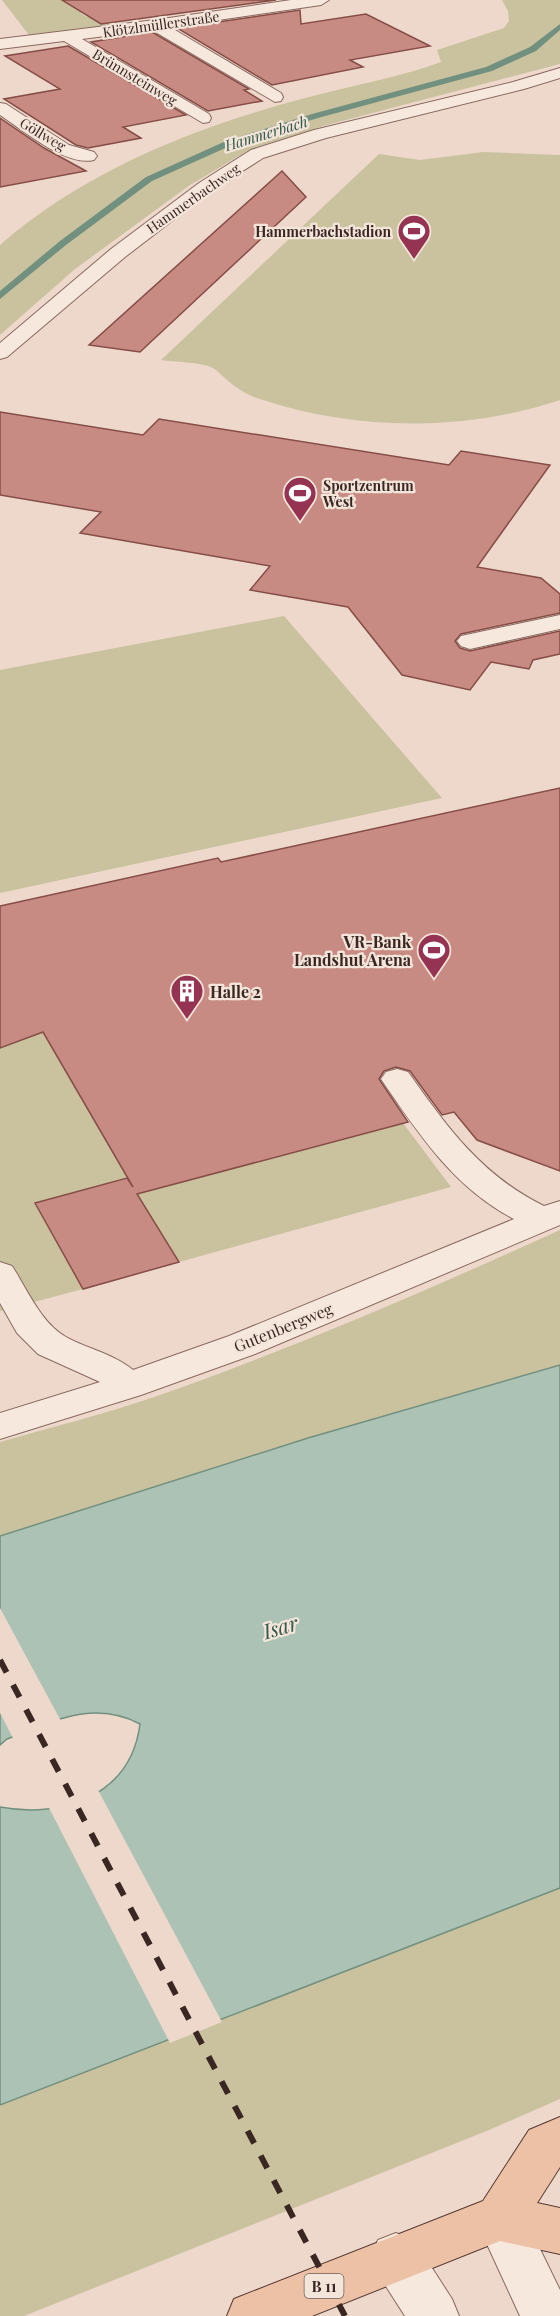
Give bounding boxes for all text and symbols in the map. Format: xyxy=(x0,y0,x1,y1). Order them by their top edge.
street label: Klötzlmüllerstraße xyxy=(101,6,221,42)
street label: Brünnsteinweg xyxy=(89,44,181,110)
water label: Hammerbach xyxy=(221,111,310,155)
street label: Göllweg xyxy=(16,113,70,155)
street label: Hammerbachweg xyxy=(142,158,244,237)
sports icon: Hammerbachstadion xyxy=(396,213,432,260)
place label: Hammerbachstadion xyxy=(255,222,391,241)
sports icon: Sportzentrum West xyxy=(282,475,318,522)
place label: Sportzentrum West xyxy=(322,476,414,511)
place label: VR-Bank Landshut Arena xyxy=(294,931,412,970)
sports icon: VR-Bank Landshut Arena xyxy=(416,932,452,979)
building icon: Halle 2 xyxy=(169,973,205,1020)
place label: Halle 2 xyxy=(210,981,261,1002)
street label: Gutenbergweg xyxy=(230,1297,336,1356)
water label: Isar xyxy=(258,1607,302,1645)
road number: B 11 xyxy=(304,2274,344,2298)

